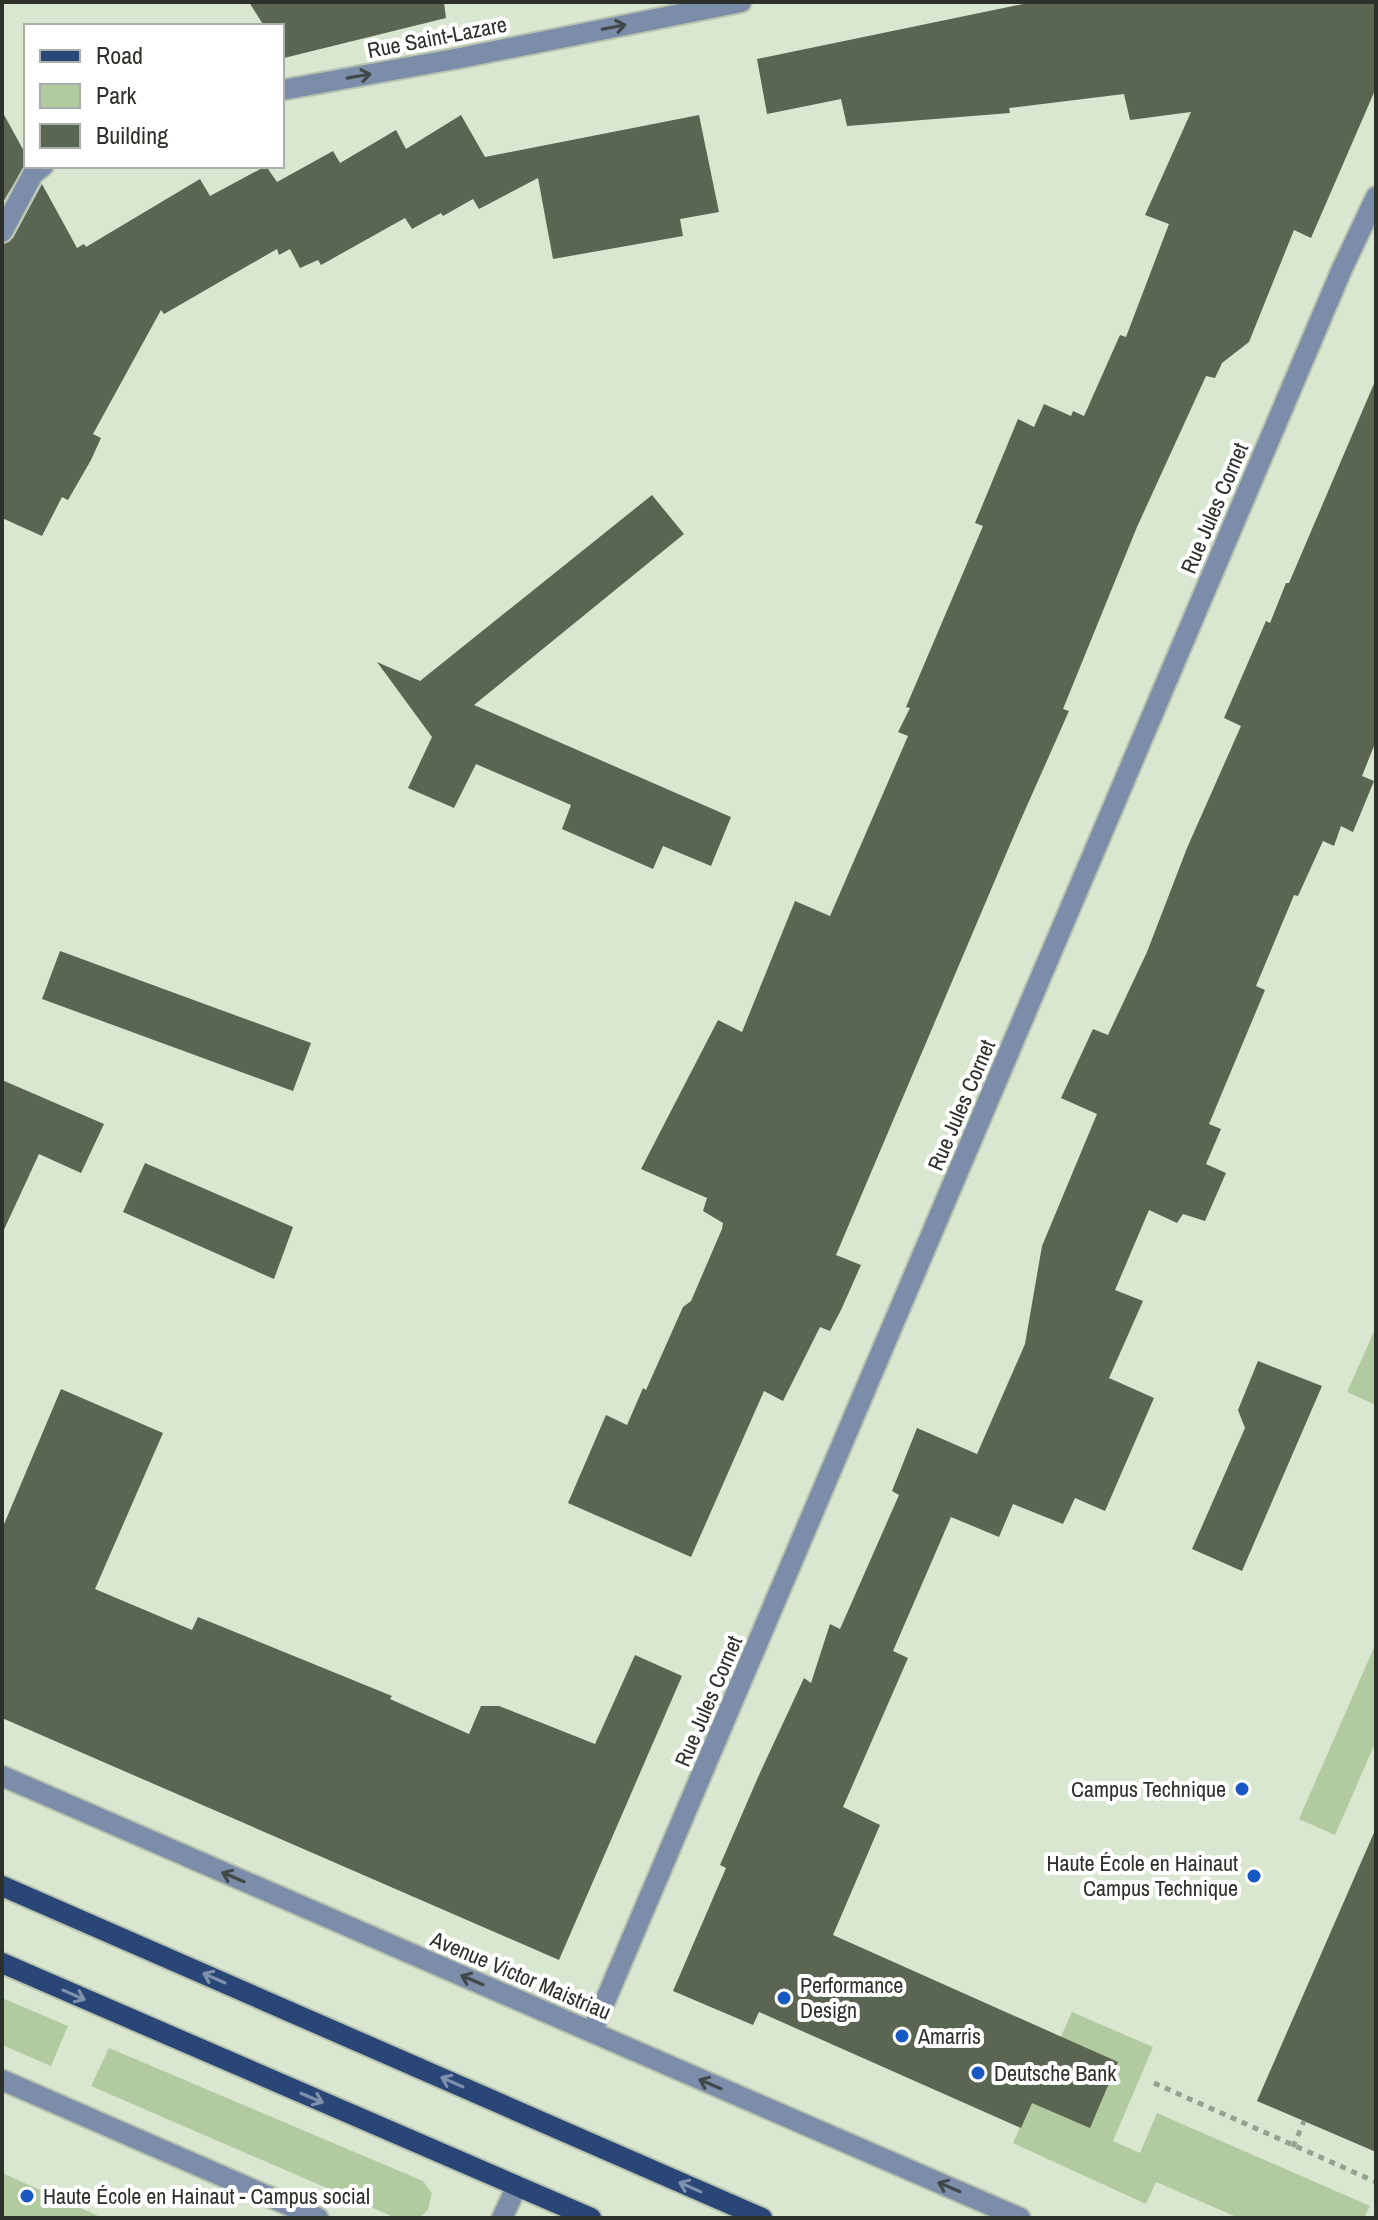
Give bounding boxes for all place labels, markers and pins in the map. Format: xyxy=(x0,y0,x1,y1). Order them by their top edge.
place label: Campus Technique xyxy=(1071,1774,1226,1804)
marker: Campus Technique xyxy=(1233,1780,1251,1798)
place label: Haute École en Hainaut Campus Technique xyxy=(1046,1848,1238,1903)
marker: Haute École en Hainaut Campus Technique xyxy=(1245,1867,1263,1885)
place label: Performance Design xyxy=(800,1970,903,2025)
marker: Performance Design xyxy=(775,1989,793,2007)
place label: Amarris xyxy=(917,2021,981,2051)
marker: Amarris xyxy=(893,2027,911,2045)
place label: Deutsche Bank xyxy=(994,2058,1117,2088)
marker: Deutsche Bank xyxy=(969,2064,987,2082)
place label: Haute École en Hainaut - Campus social xyxy=(43,2181,370,2211)
marker: Haute École en Hainaut - Campus social xyxy=(18,2187,36,2205)

